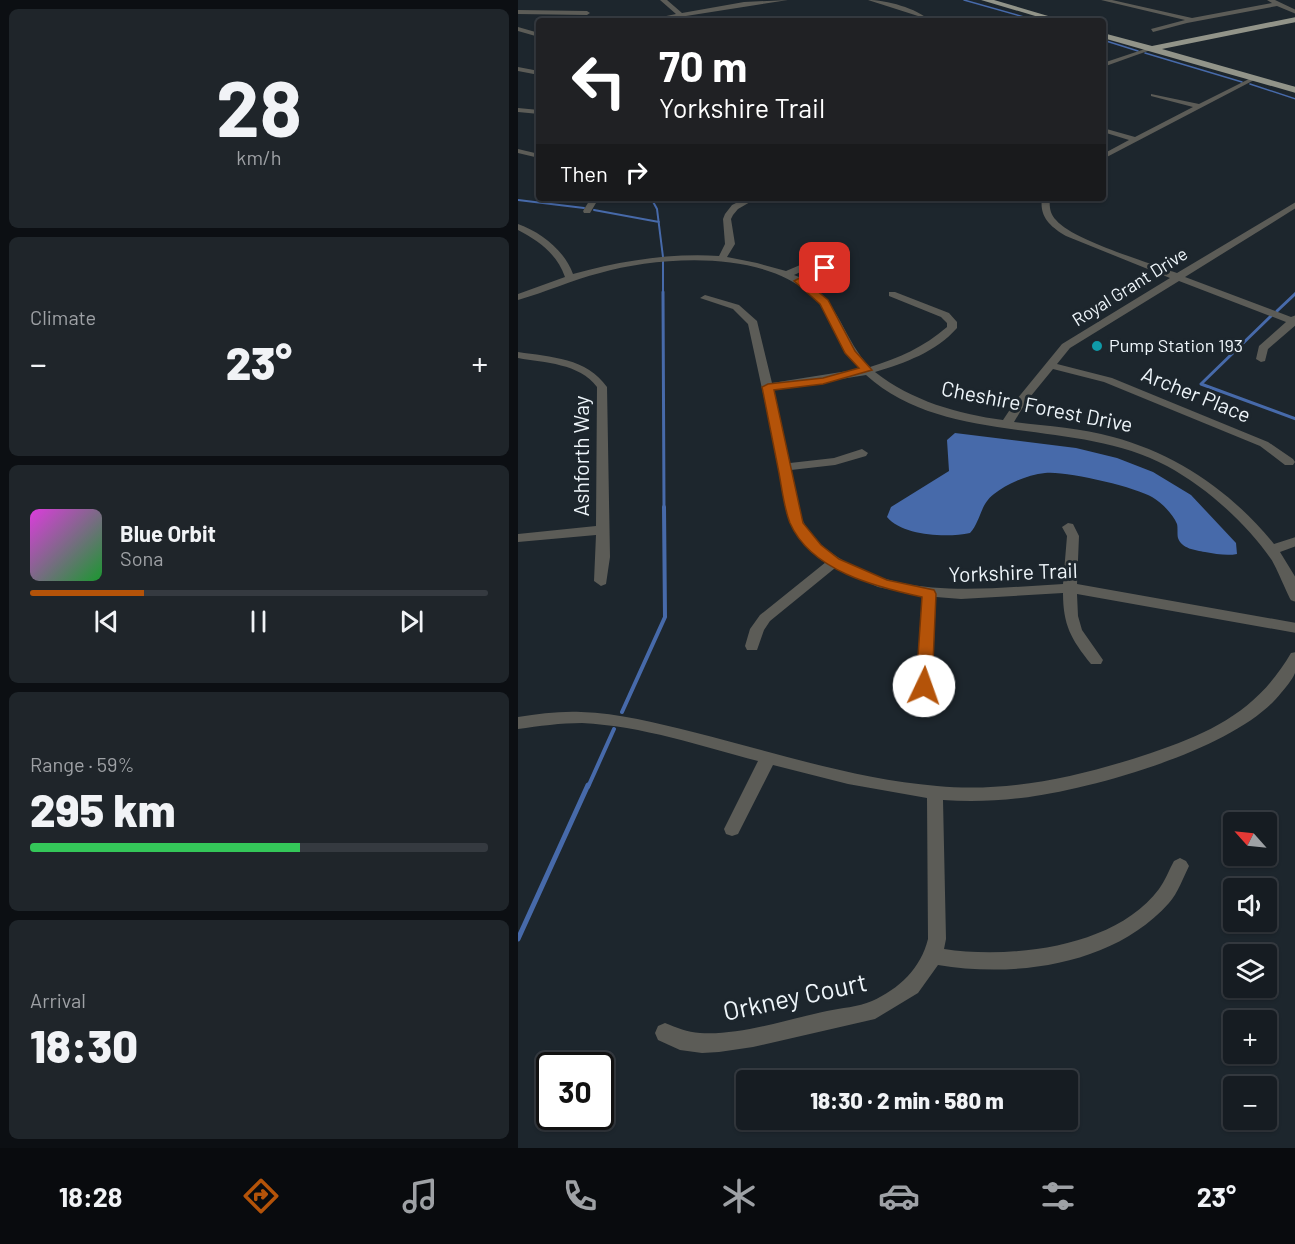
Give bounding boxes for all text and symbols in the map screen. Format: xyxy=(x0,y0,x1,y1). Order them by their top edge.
text: 70 m xyxy=(659,40,747,90)
icon: left xyxy=(560,42,638,120)
text: 28 xyxy=(216,59,302,153)
text: Yorkshire Trail xyxy=(659,91,825,123)
text: km/h xyxy=(236,145,282,169)
icon: right xyxy=(620,156,653,189)
text: Then xyxy=(560,160,608,186)
pin xyxy=(799,242,850,293)
street label: Royal Grant Drive xyxy=(1068,242,1191,330)
icon: arrive xyxy=(808,251,841,284)
text: Climate xyxy=(30,305,96,329)
place label: Pump Station 193 xyxy=(1109,334,1243,356)
text: 23° xyxy=(226,335,292,389)
marker: Pump Station 193 xyxy=(1090,339,1104,353)
text: − xyxy=(30,343,47,383)
text: + xyxy=(471,343,488,383)
street label: Archer Place xyxy=(1138,360,1255,427)
street label: Cheshire Forest Drive xyxy=(939,375,1135,436)
street label: Ashforth Way xyxy=(568,395,593,516)
text: Blue Orbit xyxy=(120,520,216,546)
text: Sona xyxy=(120,546,164,570)
street label: Yorkshire Trail xyxy=(948,557,1078,586)
icon: previous xyxy=(90,605,123,638)
icon: pause xyxy=(242,605,275,638)
icon: next xyxy=(395,605,428,638)
position arrow xyxy=(892,654,956,718)
text: Range · 59% xyxy=(30,752,134,776)
text: 295 km xyxy=(30,782,176,836)
north arrow xyxy=(1223,812,1277,866)
map controls xyxy=(1223,812,1277,1130)
button: sound xyxy=(1223,878,1277,932)
button: layers xyxy=(1223,944,1277,998)
street label: Orkney Court xyxy=(720,965,869,1026)
text: Arrival xyxy=(30,988,86,1012)
button: + xyxy=(1223,1010,1277,1064)
text: 18:30 xyxy=(30,1018,138,1072)
speed limit sign: 30 xyxy=(536,1052,614,1130)
button: − xyxy=(1223,1076,1277,1130)
text: 18:30 · 2 min · 580 m xyxy=(810,1087,1004,1113)
icon: directions xyxy=(240,1175,282,1217)
icon: music xyxy=(399,1175,441,1217)
icon: phone xyxy=(559,1175,601,1217)
icon: climate xyxy=(718,1175,760,1217)
icon: car xyxy=(878,1175,920,1217)
icon: filters xyxy=(1037,1175,1079,1217)
text: 18:28 xyxy=(59,1180,122,1212)
text: 23° xyxy=(1197,1180,1236,1212)

